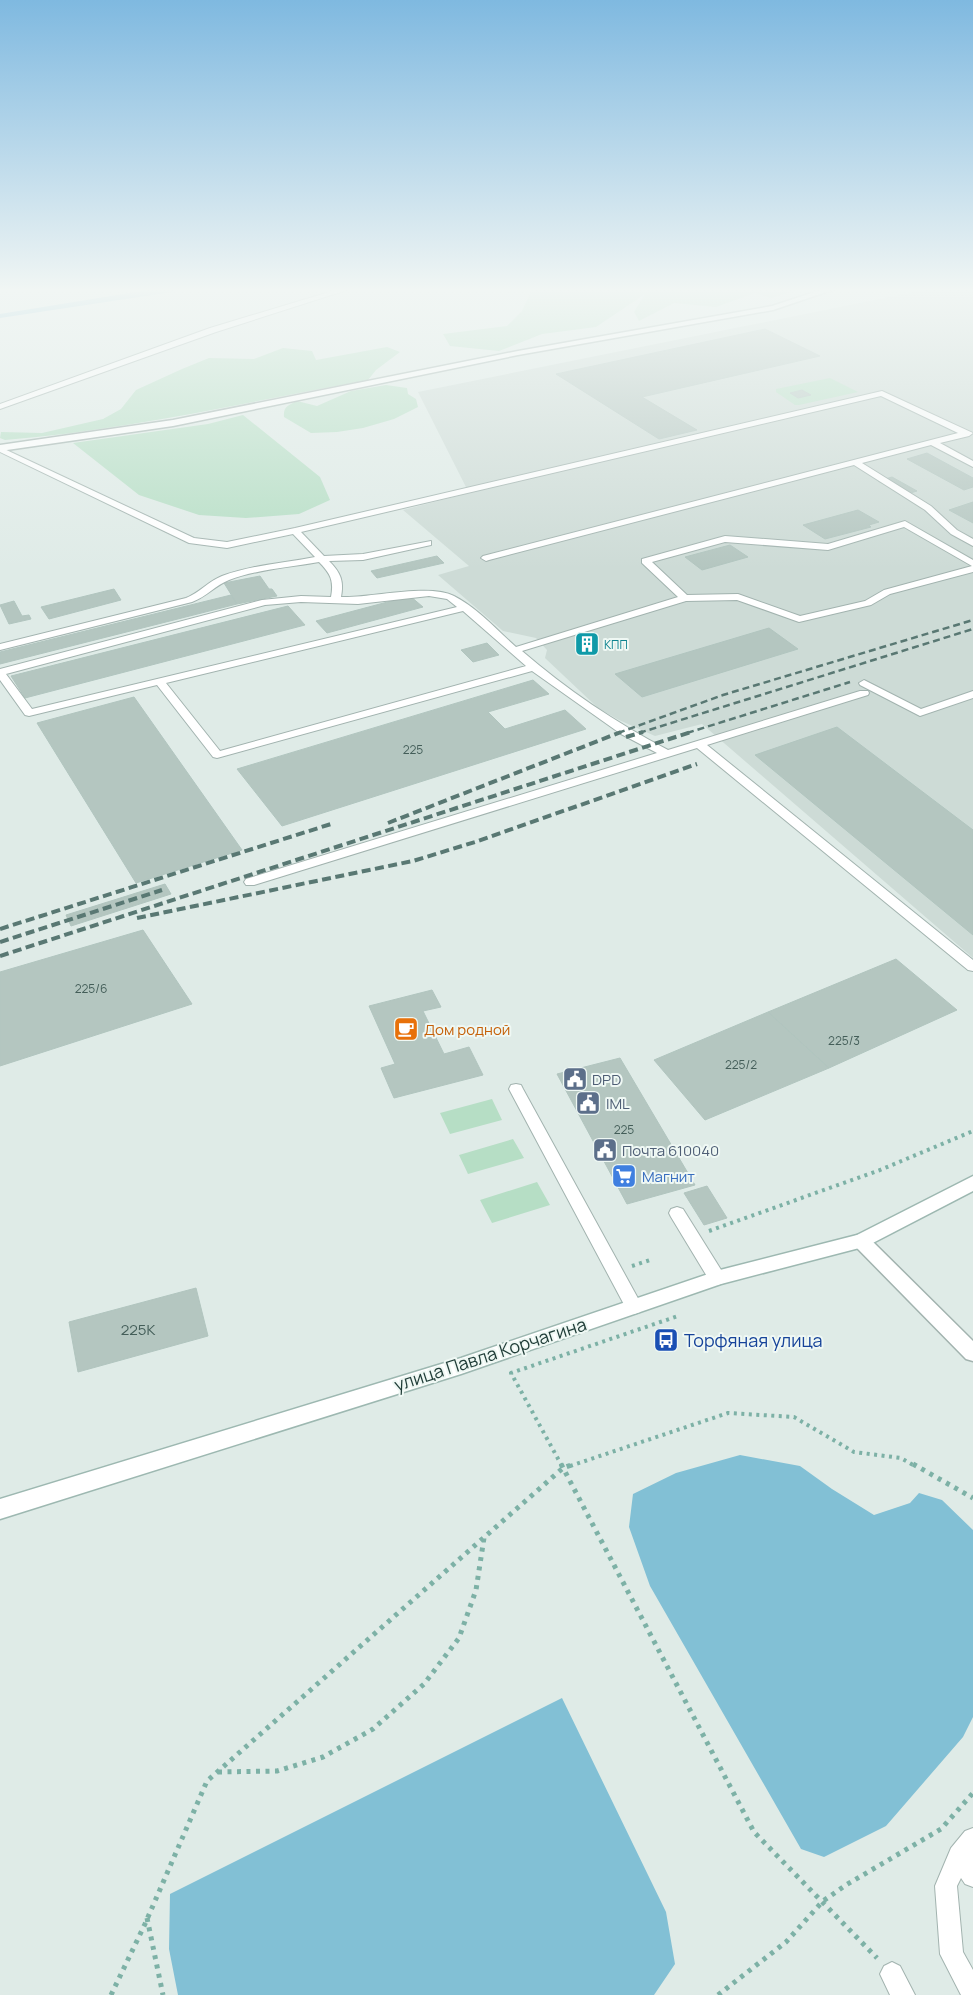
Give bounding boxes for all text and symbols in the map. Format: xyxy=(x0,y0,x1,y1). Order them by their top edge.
building icon: КПП xyxy=(574,631,600,657)
place label: КПП xyxy=(604,636,628,653)
house number: 225 xyxy=(403,741,423,758)
house number: 225/6 xyxy=(75,980,107,997)
cafe icon: Дом родной xyxy=(393,1016,419,1042)
place label: Дом родной xyxy=(424,1019,510,1040)
house number: 225/3 xyxy=(828,1032,860,1049)
house number: 225/2 xyxy=(725,1056,757,1073)
public building icon: DPD xyxy=(562,1066,588,1092)
place label: DPD xyxy=(592,1069,621,1090)
public building icon: IML xyxy=(575,1090,601,1116)
place label: IML xyxy=(606,1093,630,1114)
house number: 225 xyxy=(614,1121,634,1138)
public building icon: Почта 610040 xyxy=(592,1137,618,1163)
place label: Почта 610040 xyxy=(622,1140,719,1161)
supermarket icon: Магнит xyxy=(611,1163,637,1189)
place label: Магнит xyxy=(642,1166,695,1187)
street label: улица Павла Корчагина xyxy=(391,1312,589,1396)
house number: 225К xyxy=(121,1319,155,1340)
bus stop icon: Торфяная улица xyxy=(653,1327,679,1353)
place label: Торфяная улица xyxy=(684,1328,823,1352)

